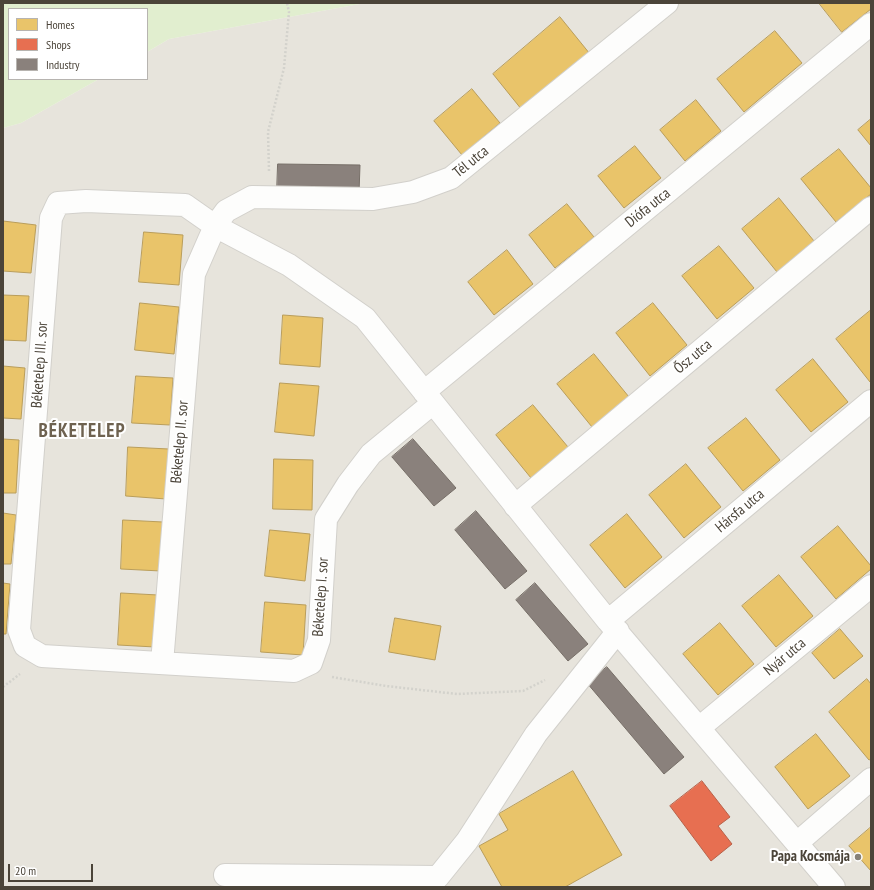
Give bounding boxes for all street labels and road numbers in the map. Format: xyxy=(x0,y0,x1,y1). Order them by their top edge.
street label: Tél utca xyxy=(450,142,492,182)
street label: Diófa utca xyxy=(622,185,674,231)
street label: Béketelep III. sor xyxy=(28,321,52,409)
street label: Ősz utca xyxy=(670,336,716,378)
street label: Béketelep II. sor xyxy=(167,400,193,484)
street label: Hársfa utca xyxy=(712,485,768,537)
street label: Béketelep I. sor xyxy=(309,557,333,637)
street label: Nyár utca xyxy=(761,634,809,680)

